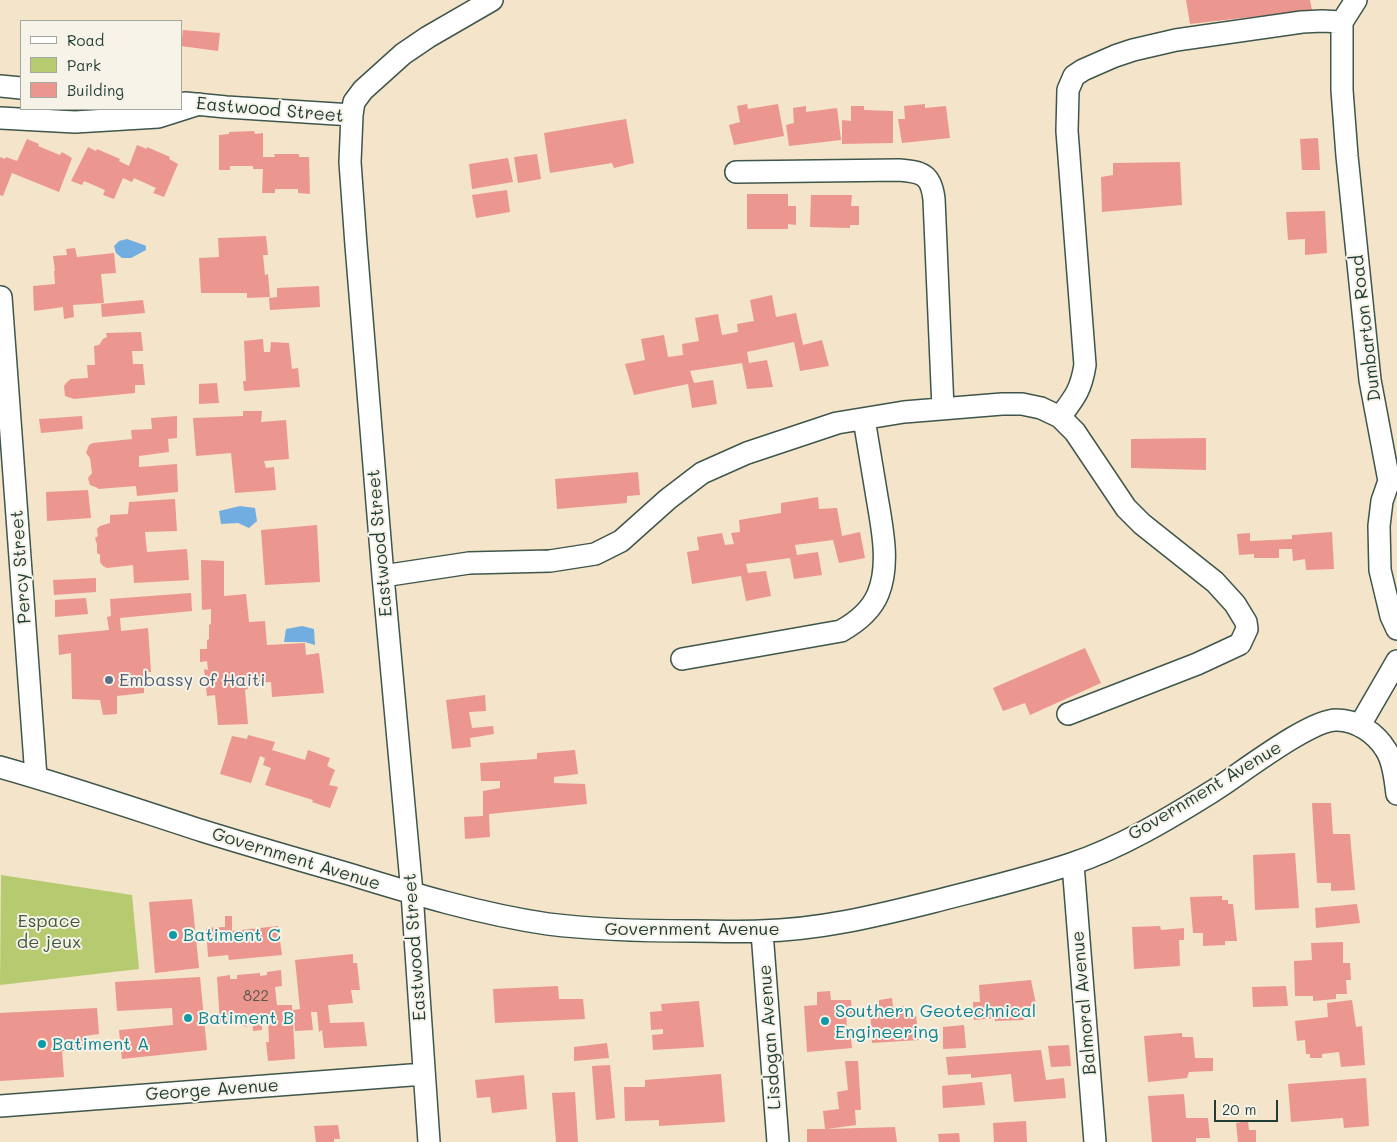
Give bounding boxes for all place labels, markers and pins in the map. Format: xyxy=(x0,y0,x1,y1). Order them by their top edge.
place label: Embassy of Haiti xyxy=(119,669,265,691)
marker: Embassy of Haiti xyxy=(103,674,115,686)
place label: Batiment C xyxy=(183,924,281,946)
marker: Batiment C xyxy=(167,929,179,941)
place label: Southern Geotechnical Engineering xyxy=(835,1000,1036,1042)
place label: Batiment B xyxy=(198,1007,294,1029)
marker: Batiment B xyxy=(182,1012,194,1024)
marker: Southern Geotechnical Engineering xyxy=(819,1015,831,1027)
place label: Batiment A xyxy=(52,1033,149,1055)
marker: Batiment A xyxy=(36,1038,48,1050)

